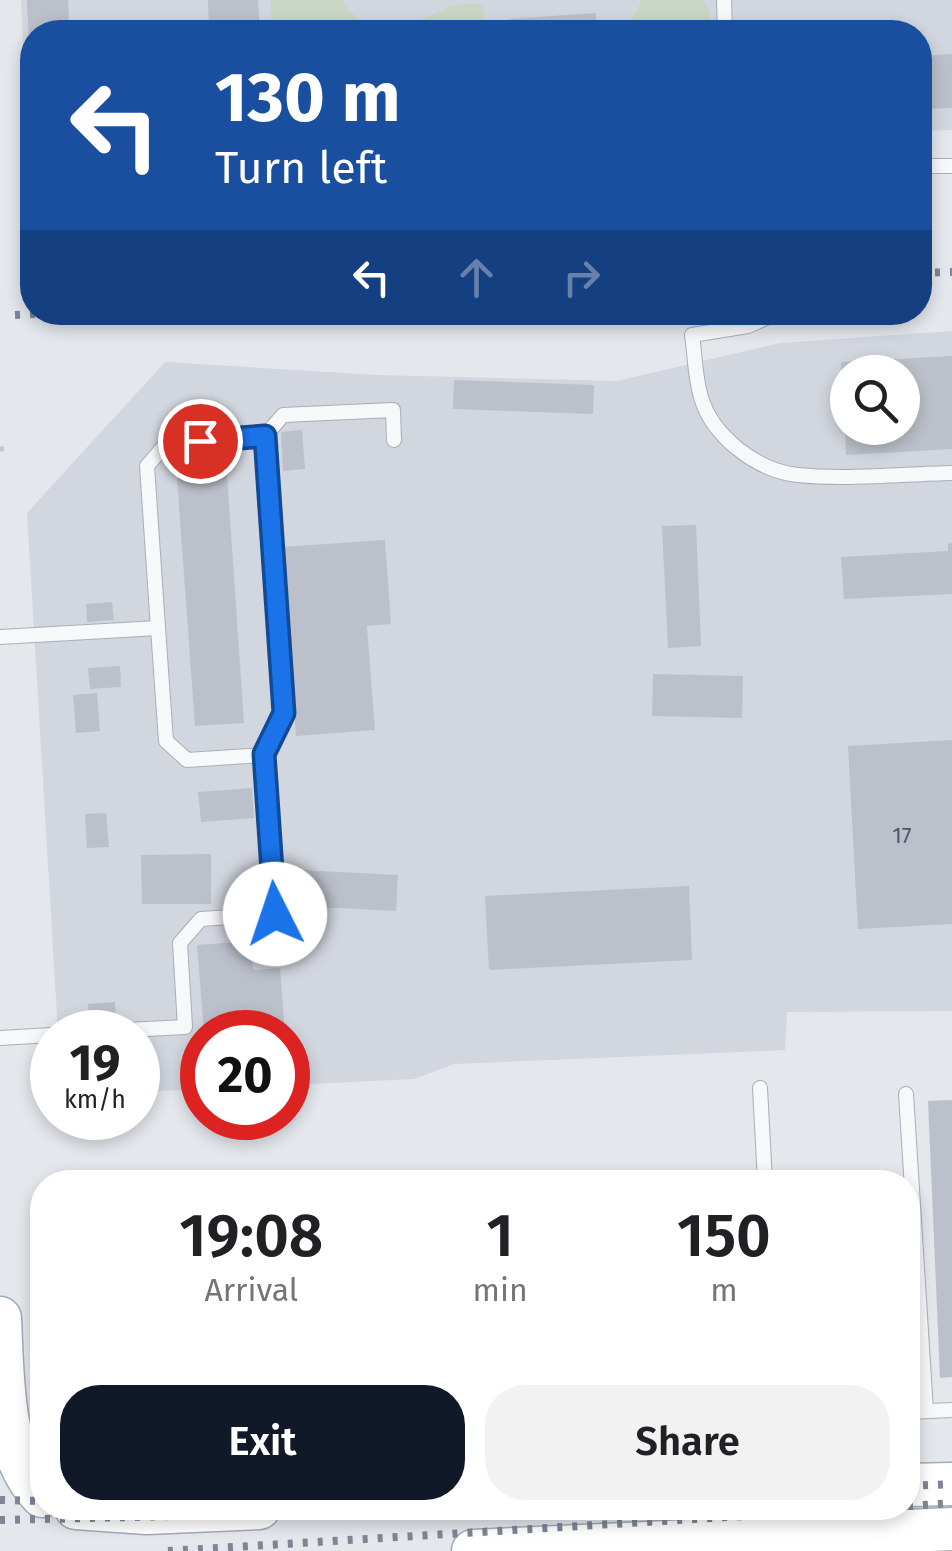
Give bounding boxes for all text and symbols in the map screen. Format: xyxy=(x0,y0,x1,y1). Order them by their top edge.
text: 130 m xyxy=(215,56,401,140)
icon: left xyxy=(50,60,180,190)
text: Turn left xyxy=(215,141,387,195)
icon: left xyxy=(344,250,399,305)
icon: ahead xyxy=(449,250,504,305)
icon: right xyxy=(554,250,609,305)
map controls xyxy=(830,355,920,445)
button: search xyxy=(830,355,920,445)
pin xyxy=(158,399,243,484)
icon: arrive xyxy=(173,414,228,469)
house number: 17 xyxy=(892,822,912,849)
position arrow xyxy=(223,862,327,966)
speed limit sign: 20 xyxy=(180,1010,310,1140)
text: 19 xyxy=(69,1033,121,1093)
text: km/h xyxy=(64,1085,126,1115)
text: 19:08 xyxy=(179,1200,323,1272)
text: 1 xyxy=(486,1200,514,1272)
text: 150 xyxy=(677,1200,771,1272)
text: Arrival xyxy=(204,1271,298,1309)
text: min xyxy=(473,1271,528,1309)
text: m xyxy=(710,1271,738,1309)
button: Exit xyxy=(60,1385,465,1500)
button: Share xyxy=(485,1385,890,1500)

